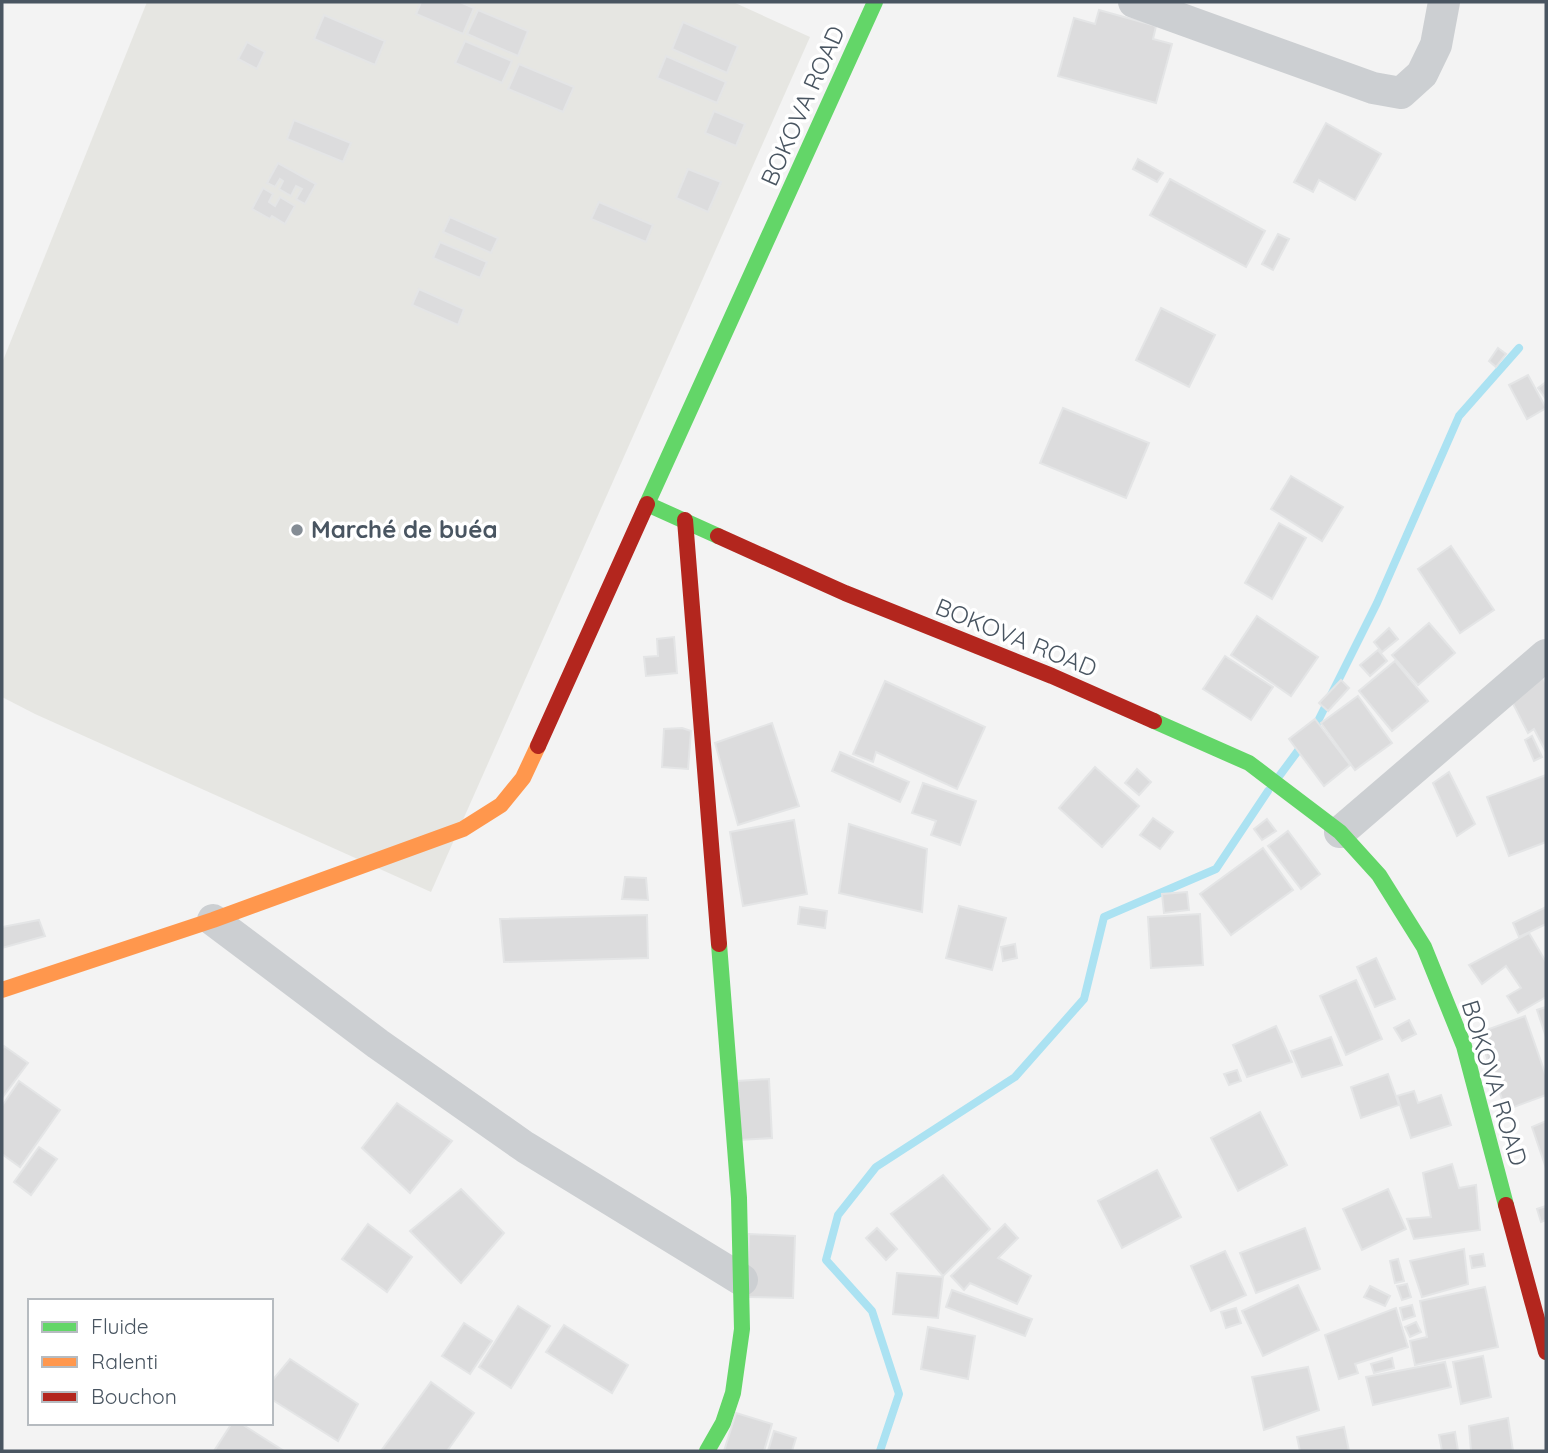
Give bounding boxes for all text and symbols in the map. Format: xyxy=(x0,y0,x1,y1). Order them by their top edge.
street label: BOKOVA ROAD xyxy=(753,21,851,190)
place label: Marché de buéa xyxy=(311,514,497,544)
marker: Marché de buéa xyxy=(289,522,305,538)
street label: BOKOVA ROAD xyxy=(931,591,1102,683)
street label: BOKOVA ROAD xyxy=(1456,996,1534,1169)
legend xyxy=(28,1299,273,1425)
text: Fluide xyxy=(91,1313,149,1339)
text: Ralenti xyxy=(91,1348,158,1374)
text: Bouchon xyxy=(91,1383,177,1409)

